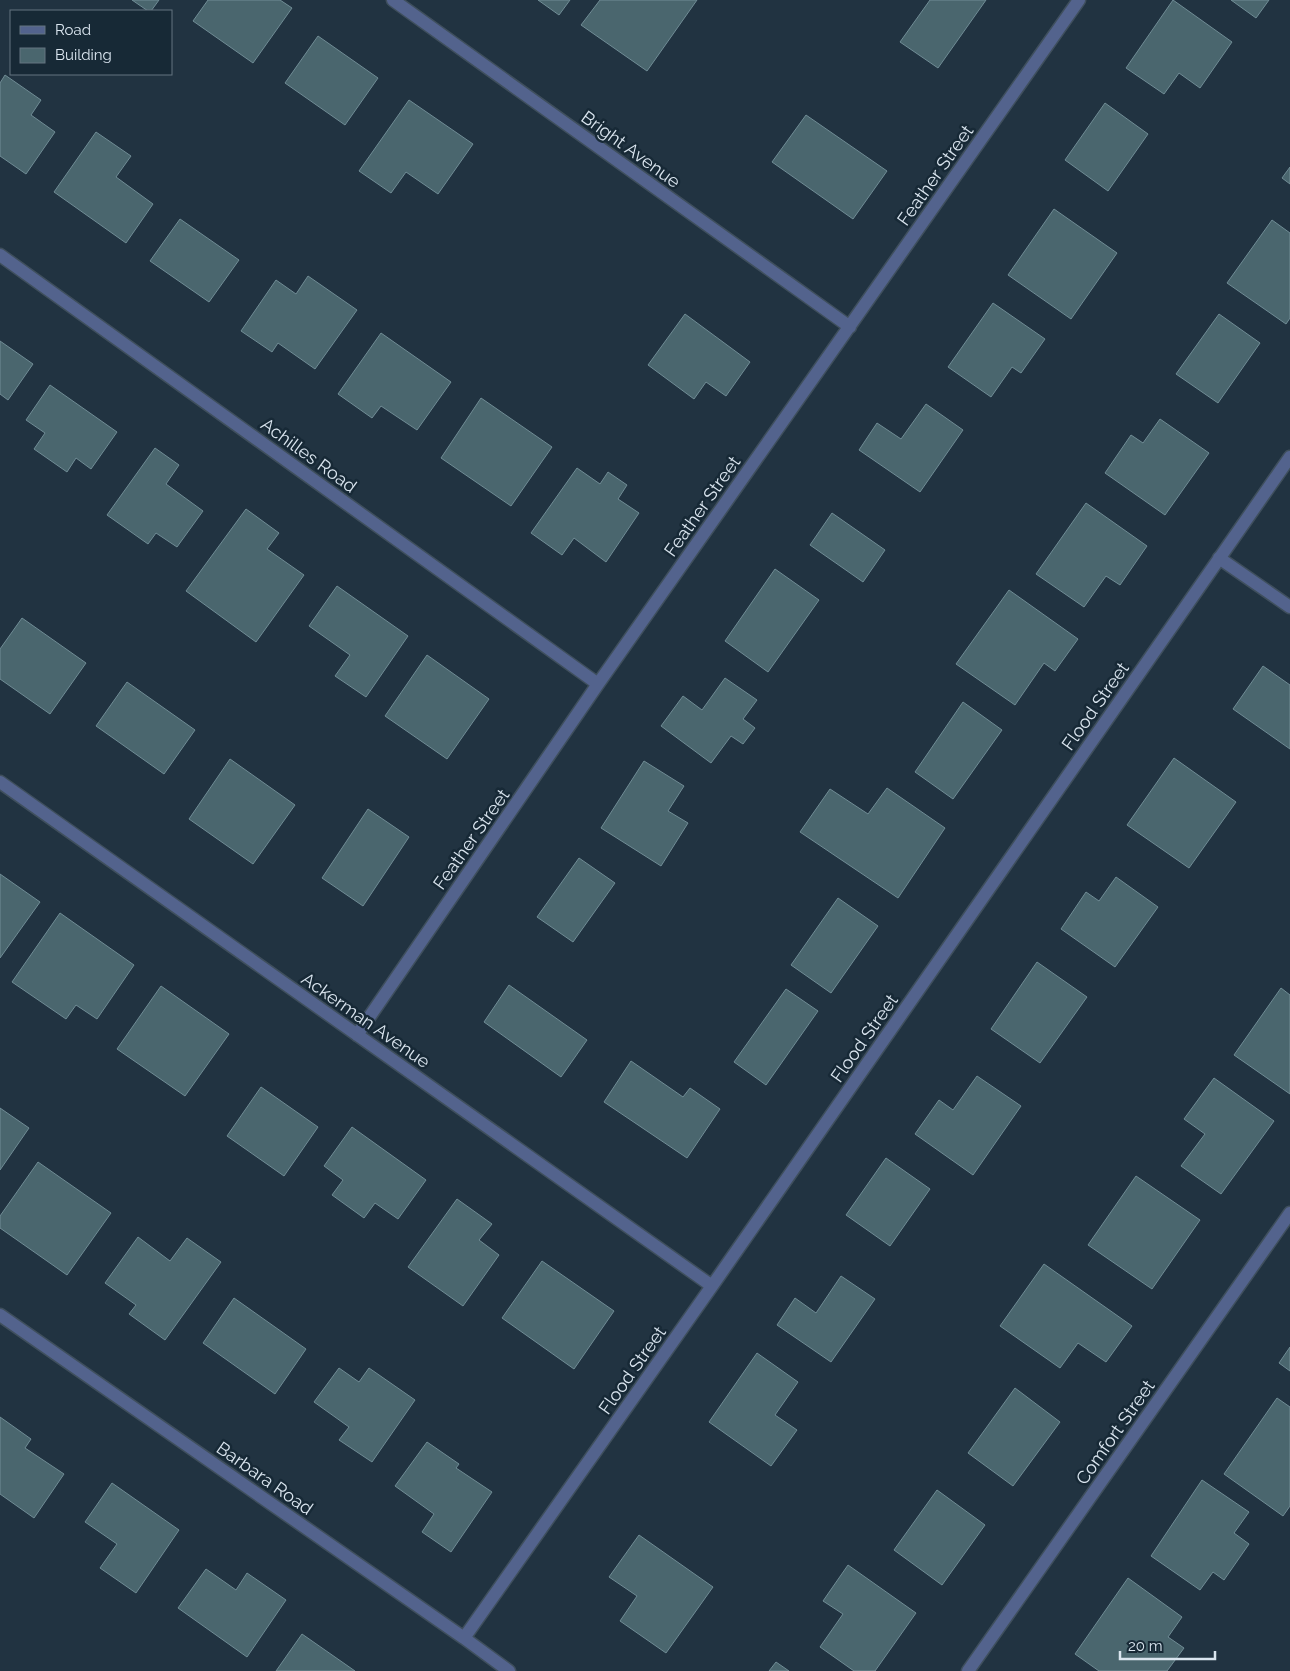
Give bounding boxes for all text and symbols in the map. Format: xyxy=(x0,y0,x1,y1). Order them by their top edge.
legend xyxy=(10,10,172,75)
text: Road xyxy=(55,21,91,39)
text: Building xyxy=(55,46,112,64)
street label: Bright Avenue xyxy=(578,106,685,192)
street label: Feather Street xyxy=(893,121,977,229)
street label: Achilles Road xyxy=(257,413,361,497)
street label: Feather Street xyxy=(660,452,744,560)
street label: Flood Street xyxy=(1057,658,1133,754)
street label: Feather Street xyxy=(429,785,513,893)
street label: Ackerman Avenue xyxy=(298,968,435,1072)
street label: Flood Street xyxy=(826,990,902,1086)
street label: Flood Street xyxy=(594,1322,670,1418)
street label: Comfort Street xyxy=(1071,1376,1159,1488)
street label: Barbara Road xyxy=(213,1437,317,1519)
scale bar xyxy=(1120,1628,1215,1660)
text: 20 m xyxy=(1128,1637,1163,1655)

